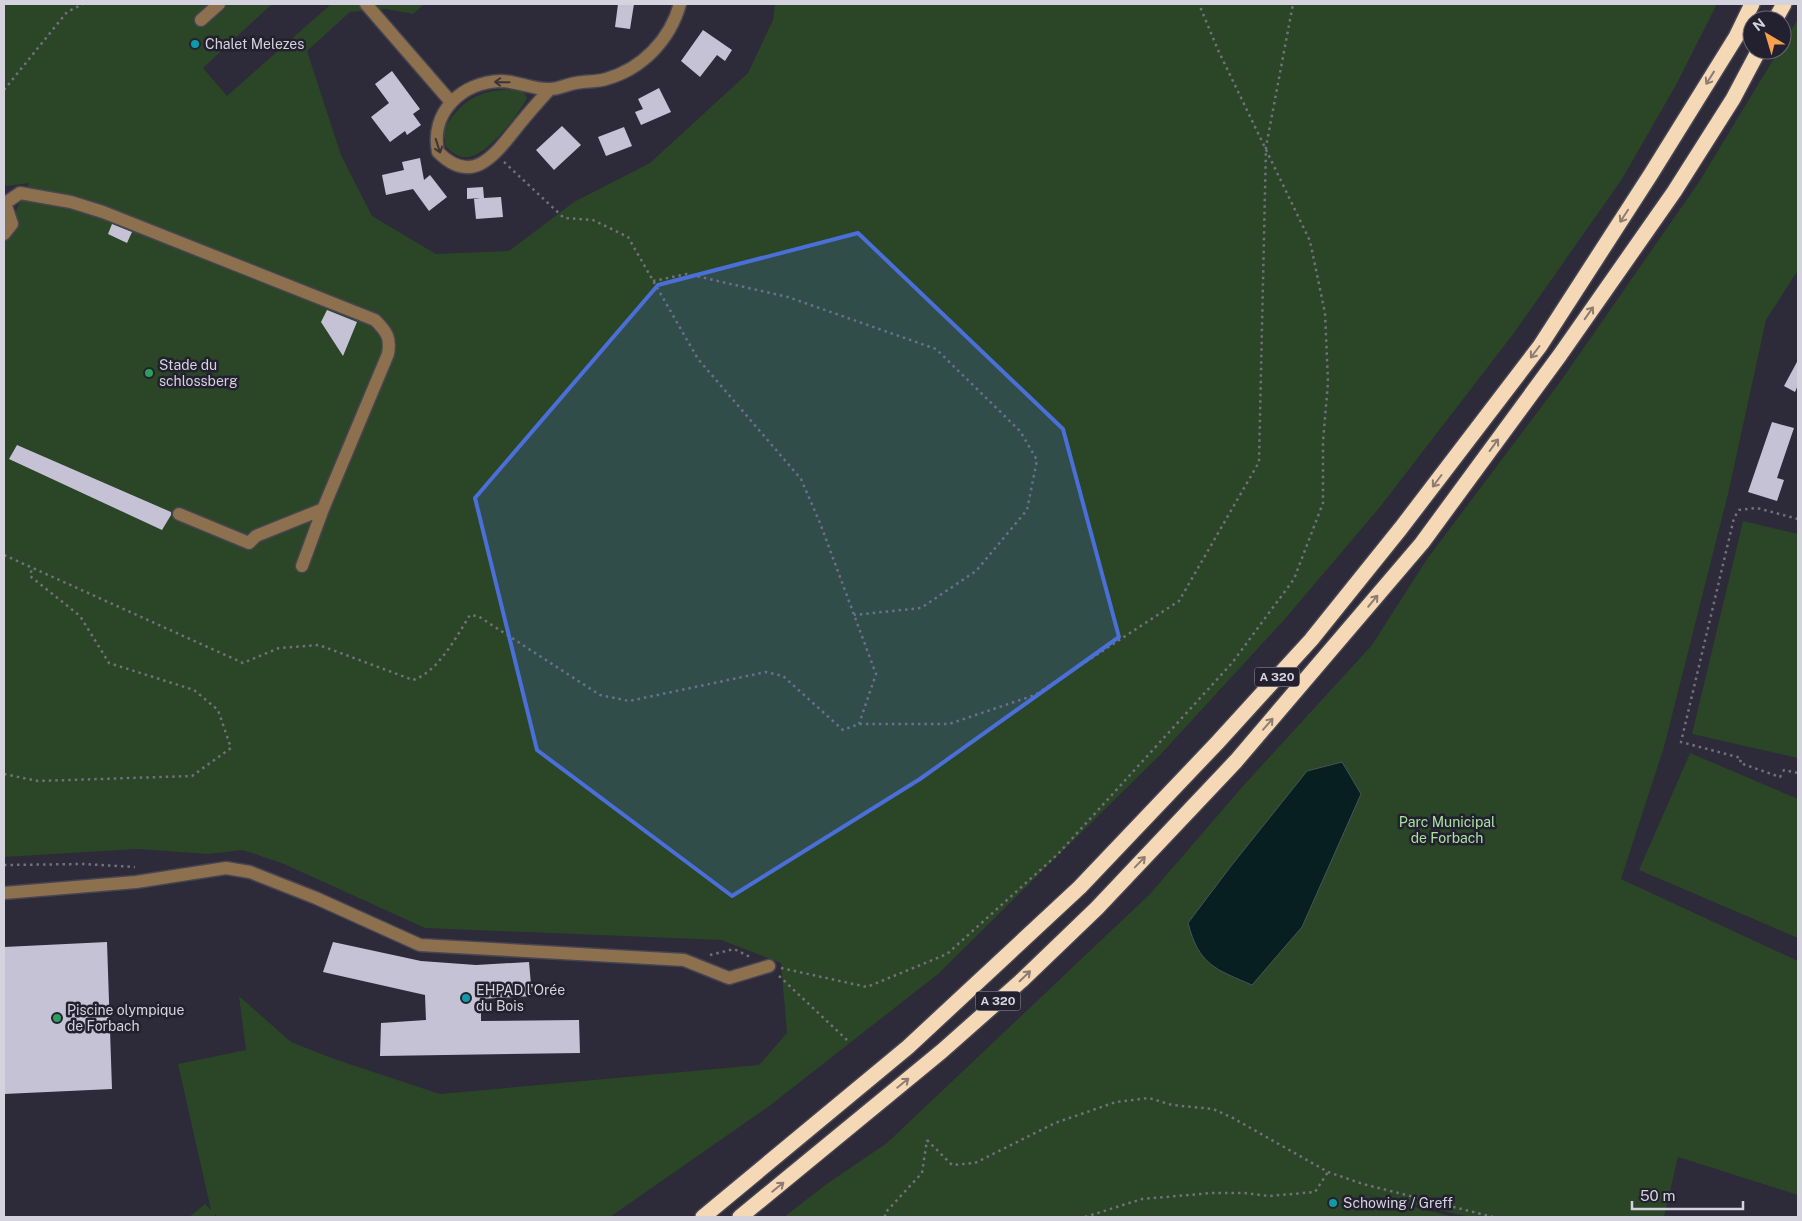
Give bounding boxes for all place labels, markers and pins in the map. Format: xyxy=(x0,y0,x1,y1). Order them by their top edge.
place label: Chalet Melezes xyxy=(205,36,304,52)
marker: Chalet Melezes xyxy=(189,38,201,50)
place label: Stade du schlossberg xyxy=(159,357,238,389)
marker: Stade du schlossberg xyxy=(143,367,155,379)
place label: EHPAD l'Orée du Bois xyxy=(476,982,565,1014)
marker: EHPAD l'Orée du Bois xyxy=(460,992,472,1004)
place label: Piscine olympique de Forbach xyxy=(67,1002,184,1034)
marker: Piscine olympique de Forbach xyxy=(51,1012,63,1024)
place label: Schowing / Greff xyxy=(1343,1195,1453,1211)
marker: Schowing / Greff xyxy=(1327,1197,1339,1209)

